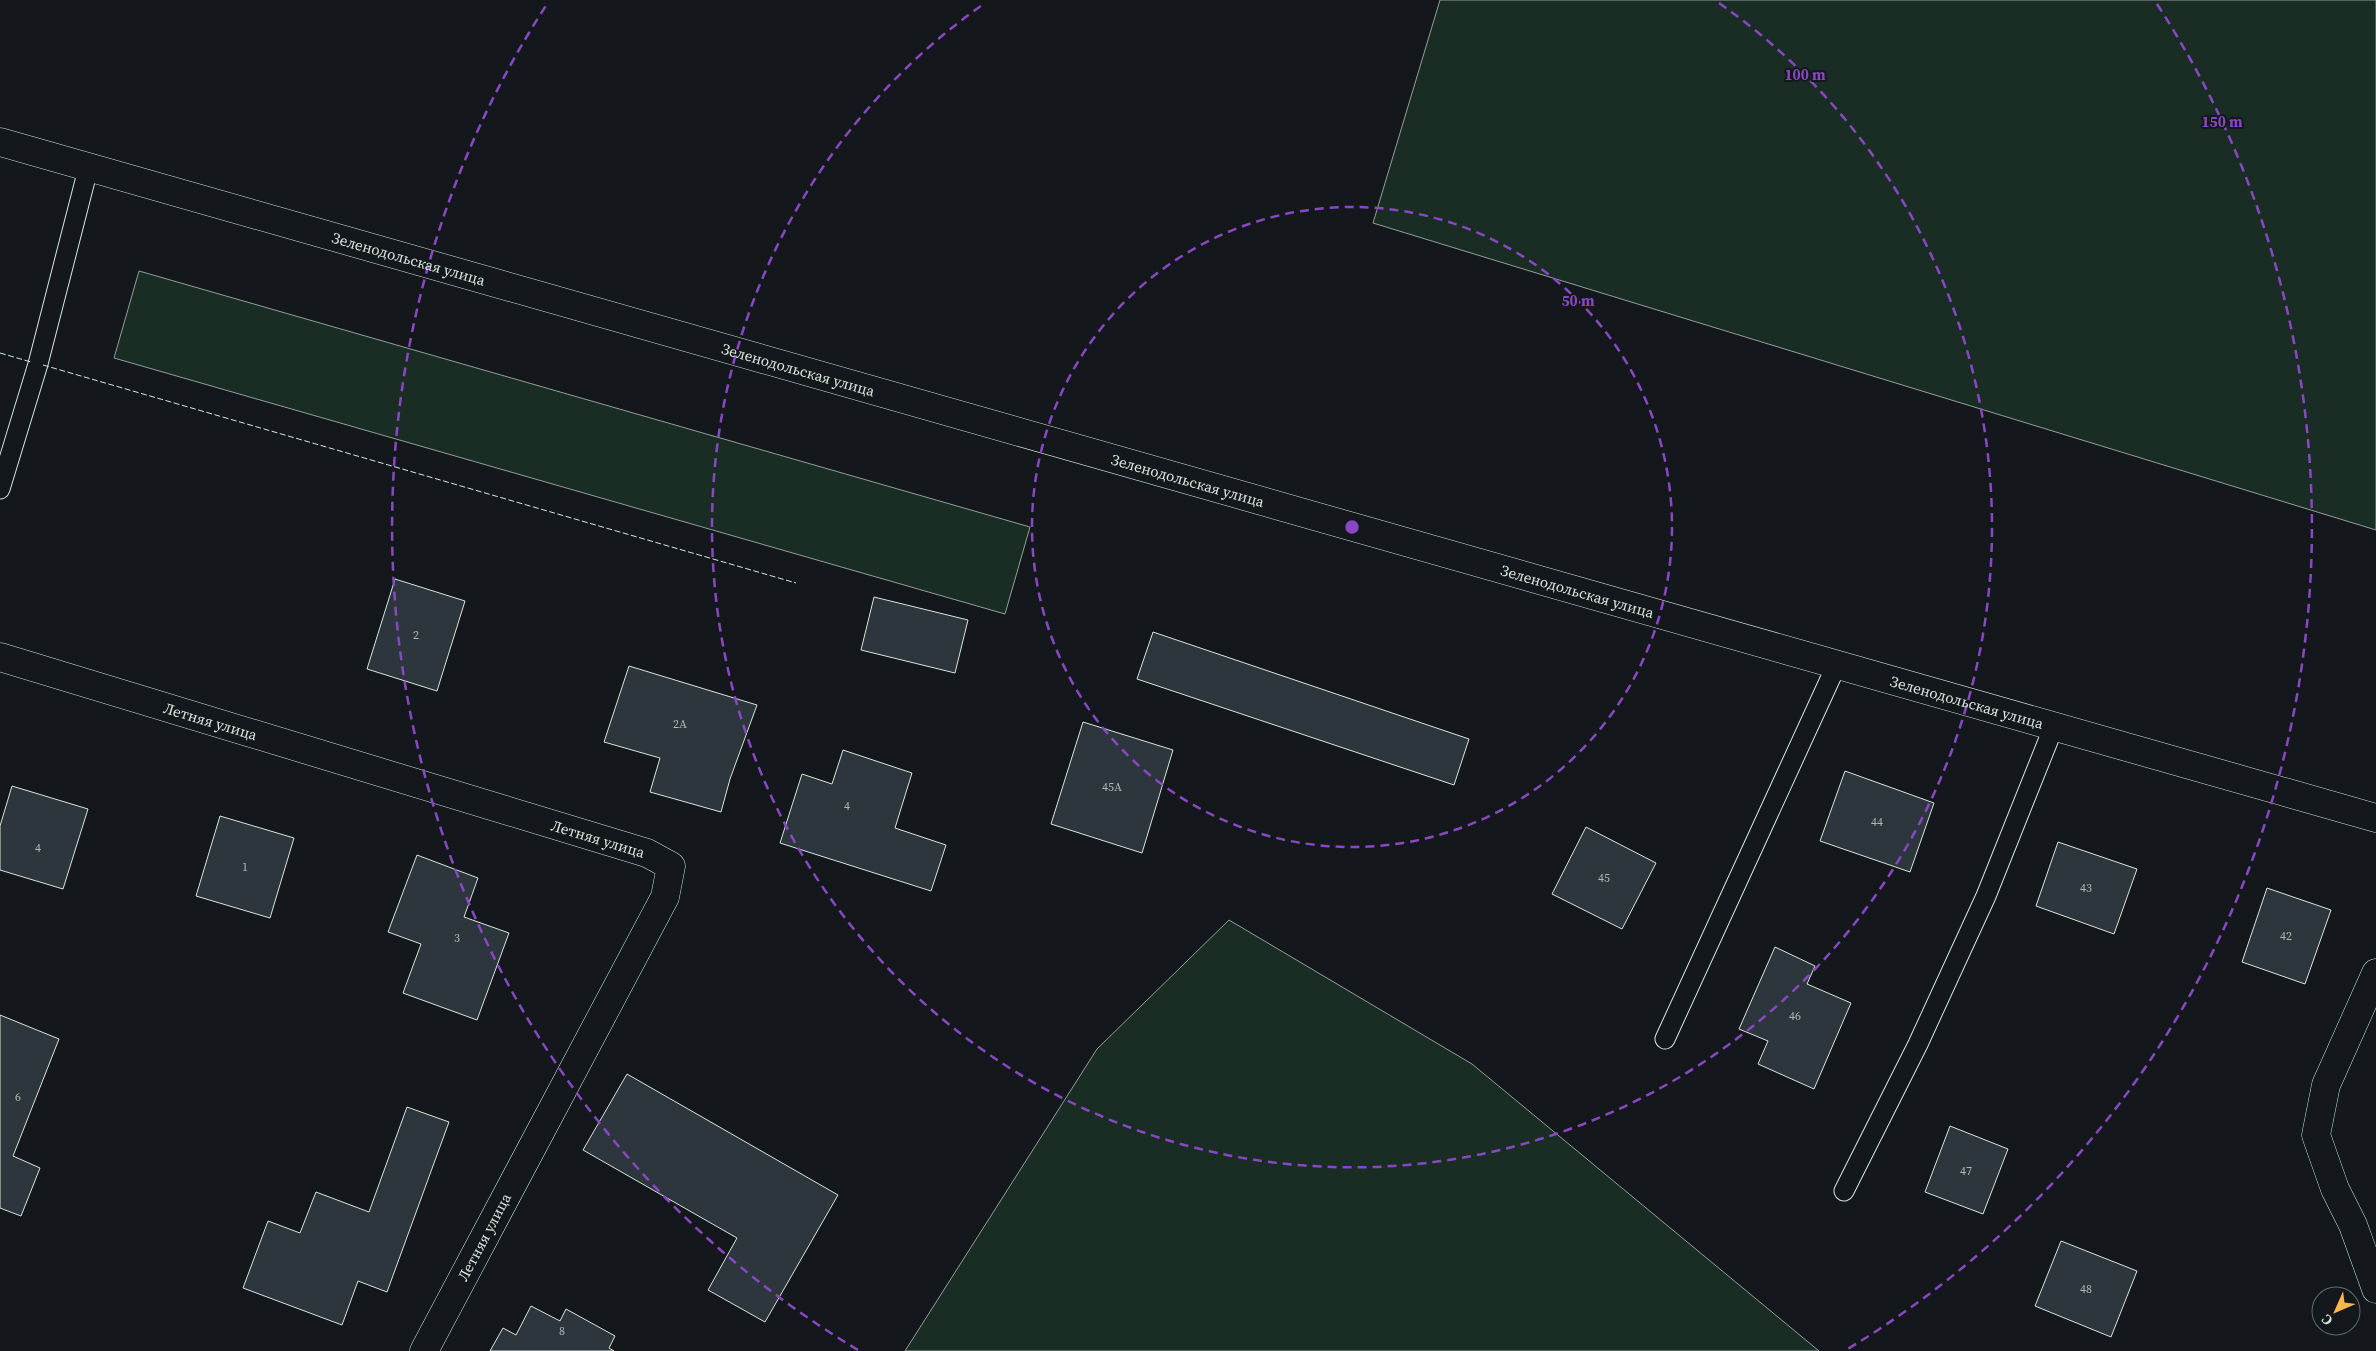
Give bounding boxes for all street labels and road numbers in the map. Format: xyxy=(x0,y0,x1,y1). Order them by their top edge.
street label: Зеленодольская улица xyxy=(330,227,488,290)
street label: Зеленодольская улица xyxy=(719,337,878,401)
street label: Зеленодольская улица xyxy=(1109,448,1267,512)
street label: Зеленодольская улица xyxy=(1498,559,1657,623)
street label: Зеленодольская улица xyxy=(1888,670,2046,734)
street label: Летняя улица xyxy=(161,697,260,745)
street label: Летняя улица xyxy=(549,814,648,862)
street label: Летняя улица xyxy=(452,1189,516,1285)

